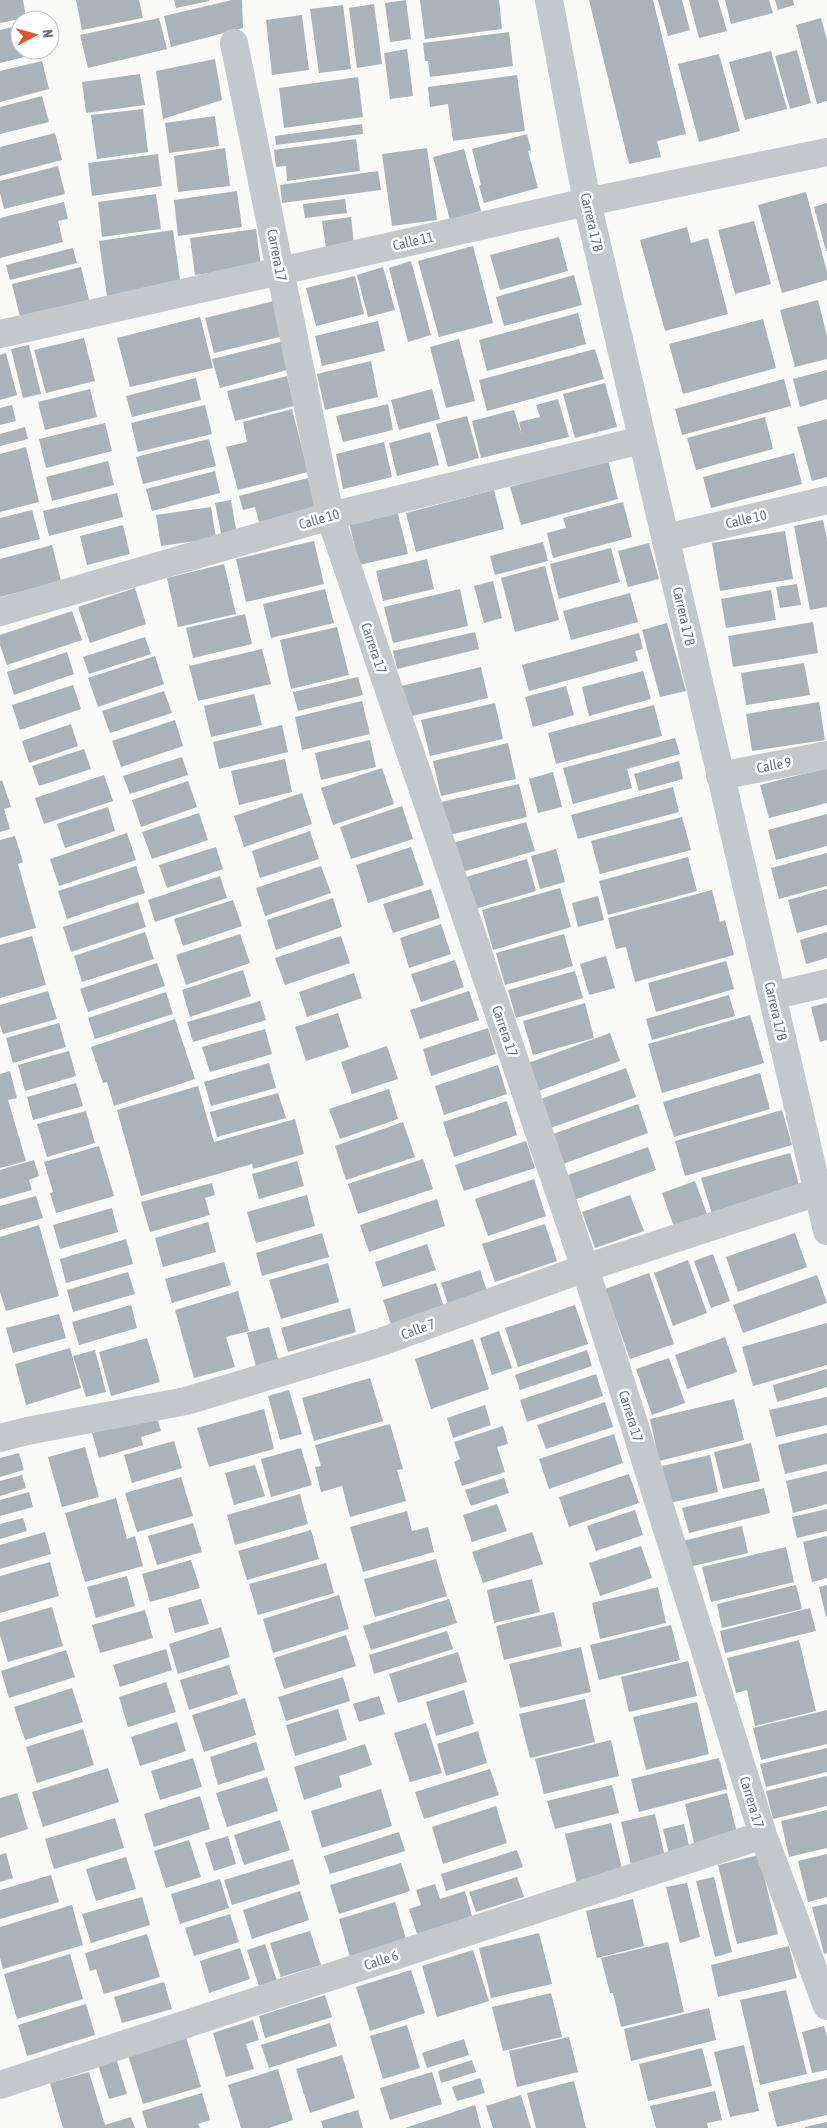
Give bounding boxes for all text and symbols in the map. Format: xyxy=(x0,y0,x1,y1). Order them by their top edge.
north arrow xyxy=(10,10,60,60)
text: N xyxy=(40,29,56,39)
street label: Carrera 17B xyxy=(578,191,607,253)
street label: Carrera 17 xyxy=(264,228,290,282)
street label: Calle 11 xyxy=(391,229,435,253)
street label: Calle 10 xyxy=(297,505,342,532)
street label: Calle 10 xyxy=(724,506,768,531)
street label: Carrera 17B xyxy=(670,585,699,647)
street label: Carrera 17 xyxy=(358,620,390,676)
street label: Calle 9 xyxy=(755,754,793,776)
street label: Carrera 17B xyxy=(762,980,791,1042)
street label: Carrera 17 xyxy=(489,1003,521,1059)
street label: Calle 7 xyxy=(399,1316,437,1342)
street label: Carrera 17 xyxy=(616,1388,646,1444)
street label: Carrera 17 xyxy=(737,1774,767,1830)
street label: Calle 6 xyxy=(362,1947,400,1973)

